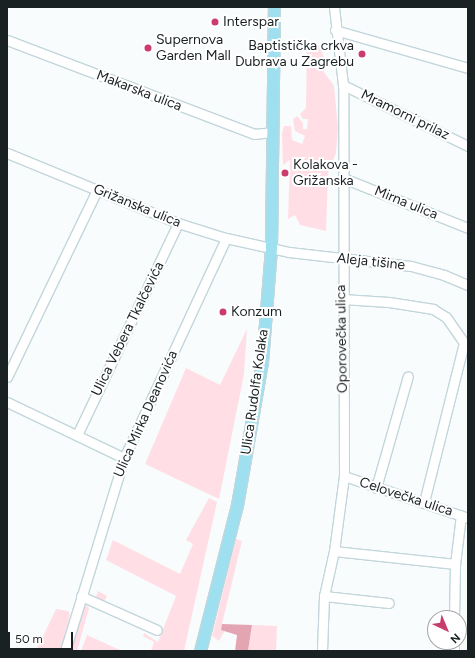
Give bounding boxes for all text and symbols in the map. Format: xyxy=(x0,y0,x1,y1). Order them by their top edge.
place label: Interspar xyxy=(223,14,279,30)
marker: Interspar xyxy=(210,17,220,27)
place label: Supernova Garden Mall xyxy=(156,32,231,64)
place label: Baptistička crkva Dubrava u Zagrebu xyxy=(235,38,354,70)
marker: Supernova Garden Mall xyxy=(143,43,153,53)
marker: Baptistička crkva Dubrava u Zagrebu xyxy=(357,49,367,59)
street label: Makarska ulica xyxy=(94,67,184,115)
street label: Mramorni prilaz xyxy=(358,86,452,144)
place label: Kolakova - Grižanska xyxy=(293,157,358,190)
marker: Kolakova - Grižanska xyxy=(280,168,290,178)
street label: Grižanska ulica xyxy=(91,181,183,231)
street label: Mirna ulica xyxy=(372,183,440,223)
street label: Aleja tišine xyxy=(336,250,406,274)
street label: Ulica Vebera Tkalčevića xyxy=(88,259,168,399)
street label: Oporovečka ulica xyxy=(333,285,351,393)
place label: Konzum xyxy=(231,304,282,320)
marker: Konzum xyxy=(218,307,228,317)
street label: Ulica Rudolfa Kolaka xyxy=(238,328,272,456)
street label: Ulica Mirka Deanovića xyxy=(110,348,182,480)
street label: Celovečka ulica xyxy=(357,474,455,520)
north arrow xyxy=(427,610,467,650)
scale bar xyxy=(10,624,75,650)
text: N xyxy=(447,631,463,646)
text: 50 m xyxy=(15,632,43,646)

